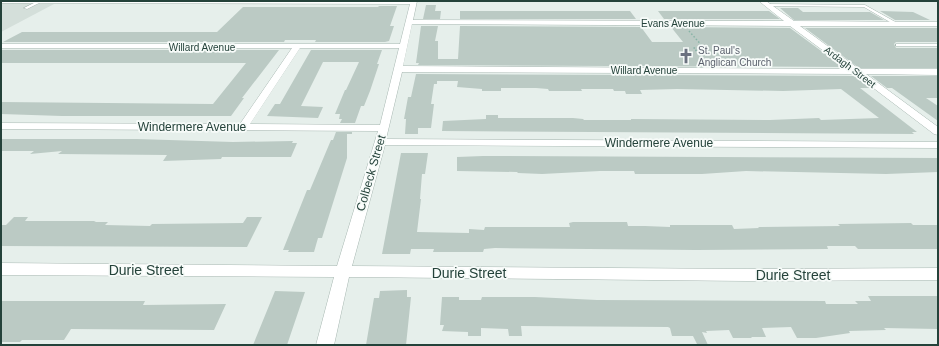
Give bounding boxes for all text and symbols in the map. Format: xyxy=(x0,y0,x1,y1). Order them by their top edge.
street label: Evans Avenue xyxy=(641,18,705,29)
street label: Willard Avenue xyxy=(169,42,236,53)
street label: Ardagh Street xyxy=(822,44,878,90)
place label: St. Paul's Anglican Church xyxy=(698,45,771,68)
church icon: St. Paul's Anglican Church xyxy=(677,47,695,65)
street label: Willard Avenue xyxy=(611,65,678,76)
street label: Windermere Avenue xyxy=(138,120,247,134)
street label: Colbeck Street xyxy=(353,133,389,213)
street label: Windermere Avenue xyxy=(605,136,714,150)
street label: Durie Street xyxy=(109,262,183,278)
street label: Durie Street xyxy=(432,265,506,281)
street label: Durie Street xyxy=(756,267,830,283)

